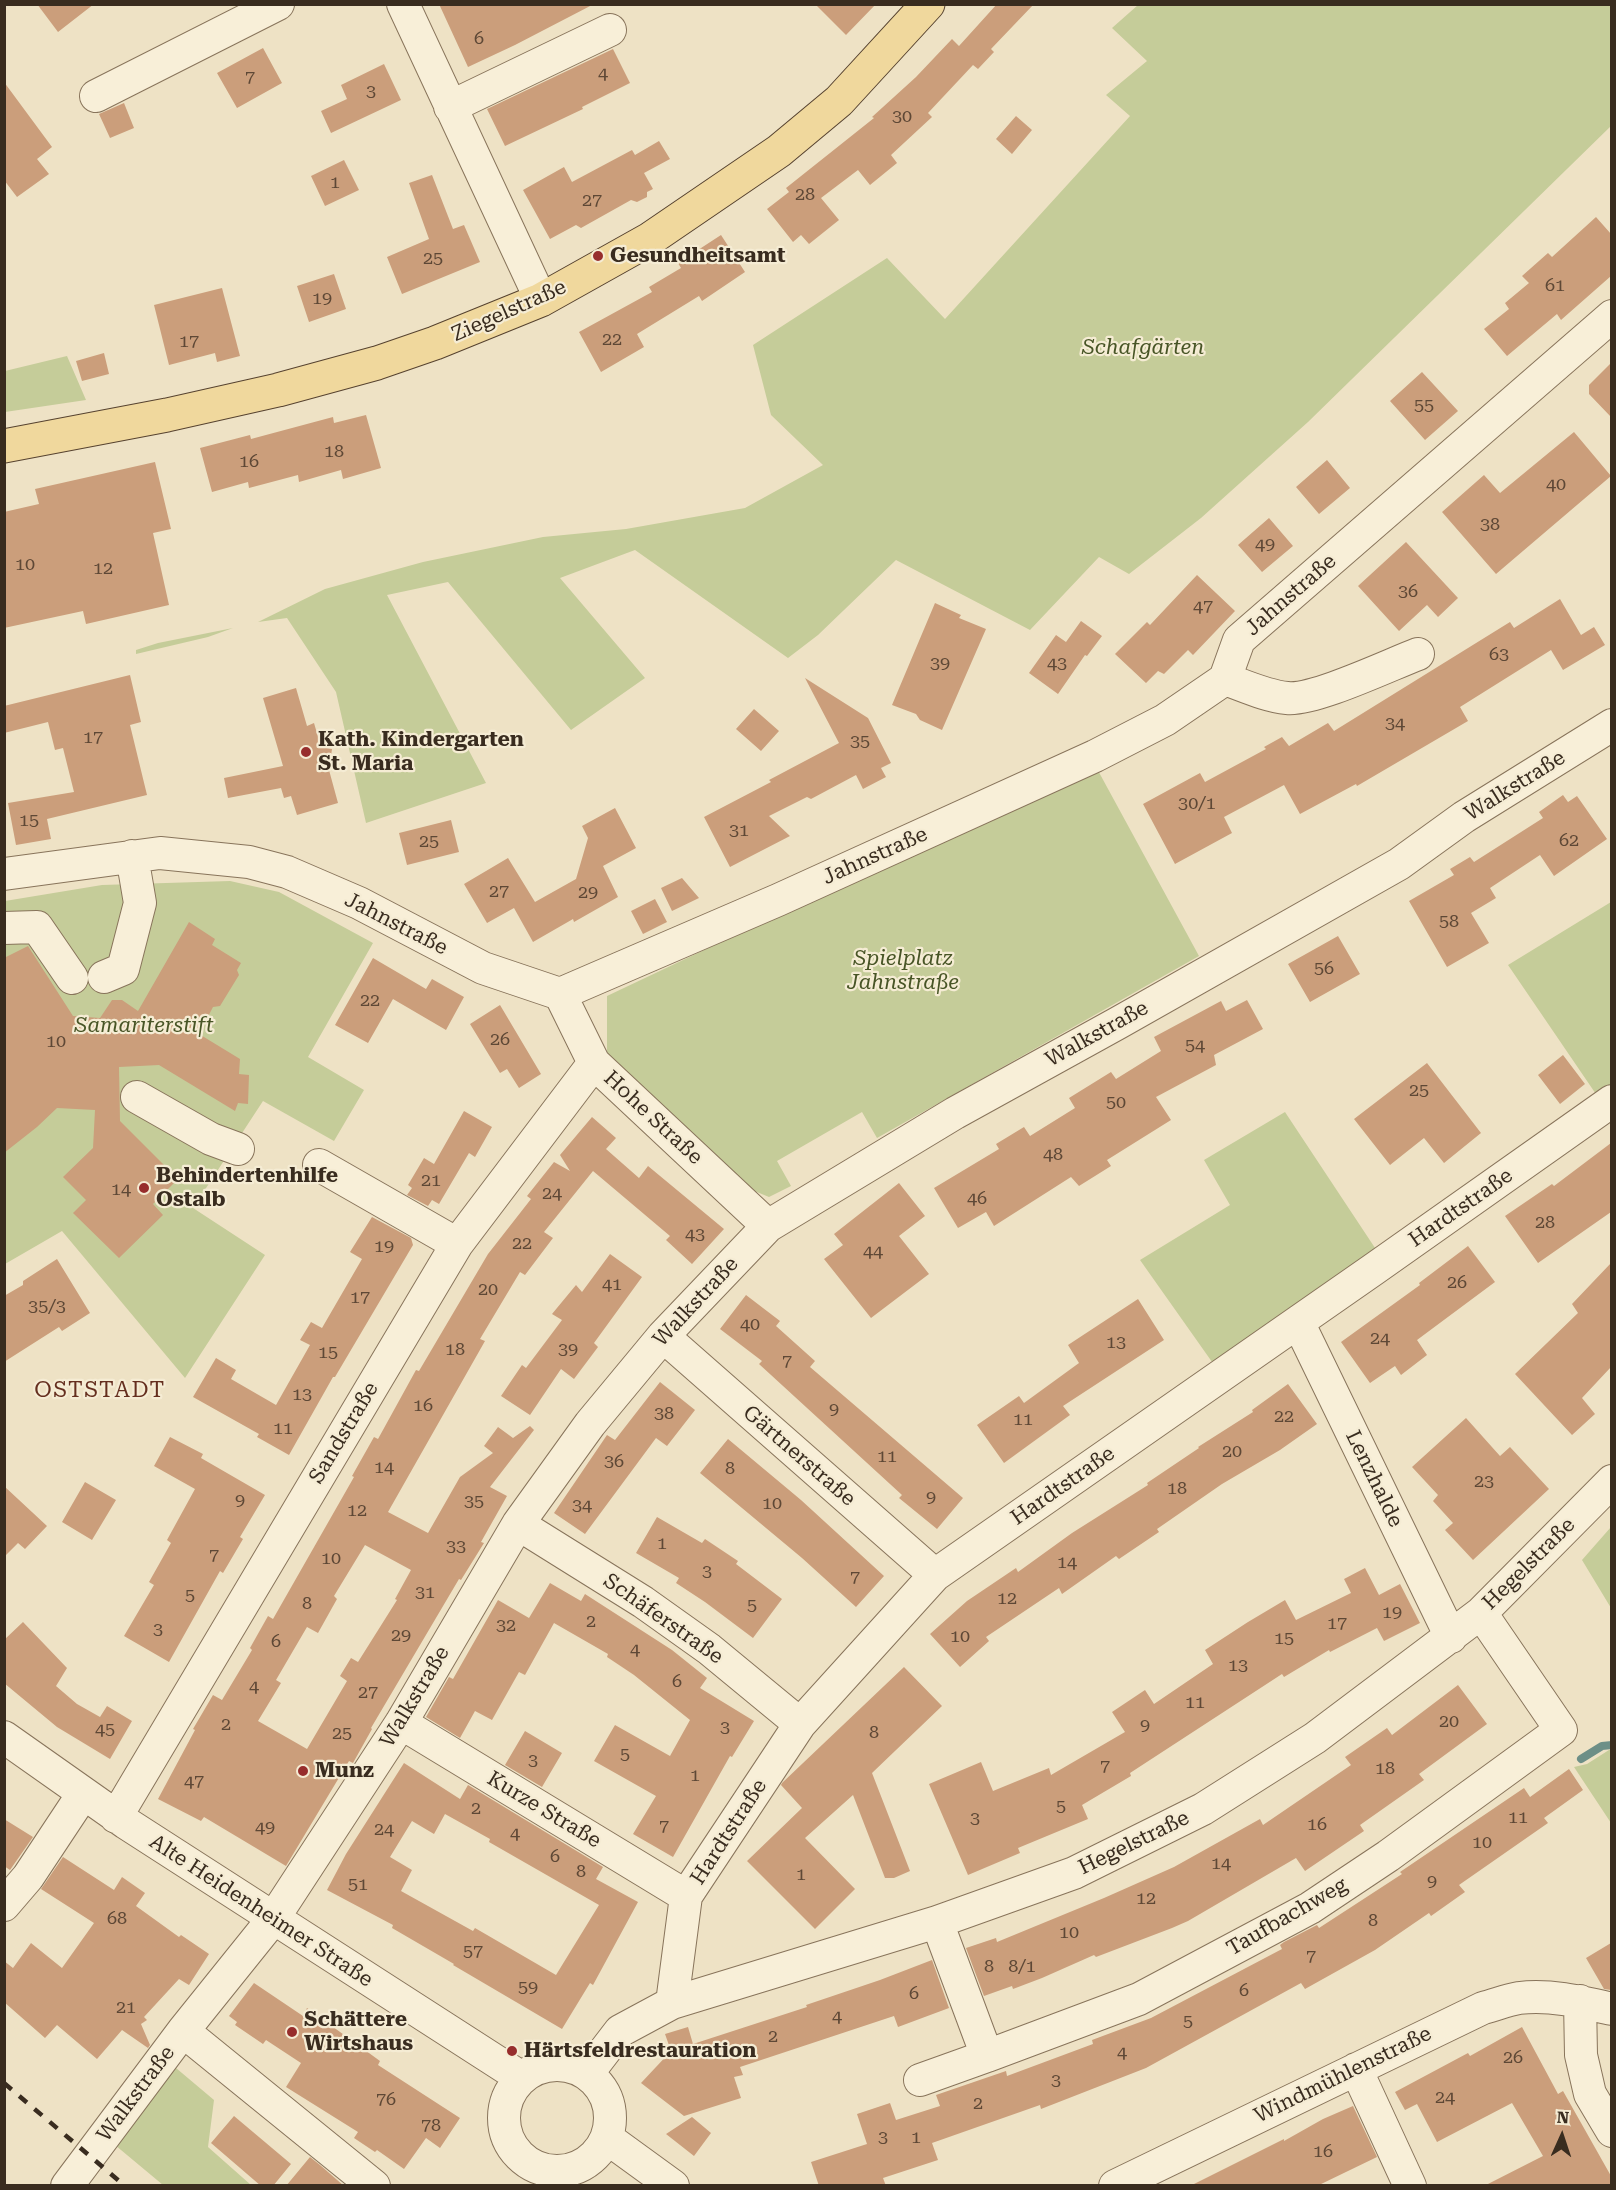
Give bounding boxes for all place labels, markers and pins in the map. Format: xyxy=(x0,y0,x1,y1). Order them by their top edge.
place label: Gesundheitsamt xyxy=(610,243,785,269)
marker: Gesundheitsamt xyxy=(591,249,605,263)
place label: Kath. Kindergarten St. Maria xyxy=(318,727,524,777)
marker: Kath. Kindergarten St. Maria xyxy=(299,745,313,759)
place label: Behindertenhilfe Ostalb xyxy=(156,1163,338,1213)
marker: Behindertenhilfe Ostalb xyxy=(137,1181,151,1195)
place label: Munz xyxy=(315,1758,374,1784)
marker: Munz xyxy=(296,1764,310,1778)
place label: Schättere Wirtshaus xyxy=(304,2007,413,2057)
marker: Schättere Wirtshaus xyxy=(285,2025,299,2039)
place label: Härtsfeldrestauration xyxy=(524,2038,756,2064)
marker: Härtsfeldrestauration xyxy=(505,2044,519,2058)

